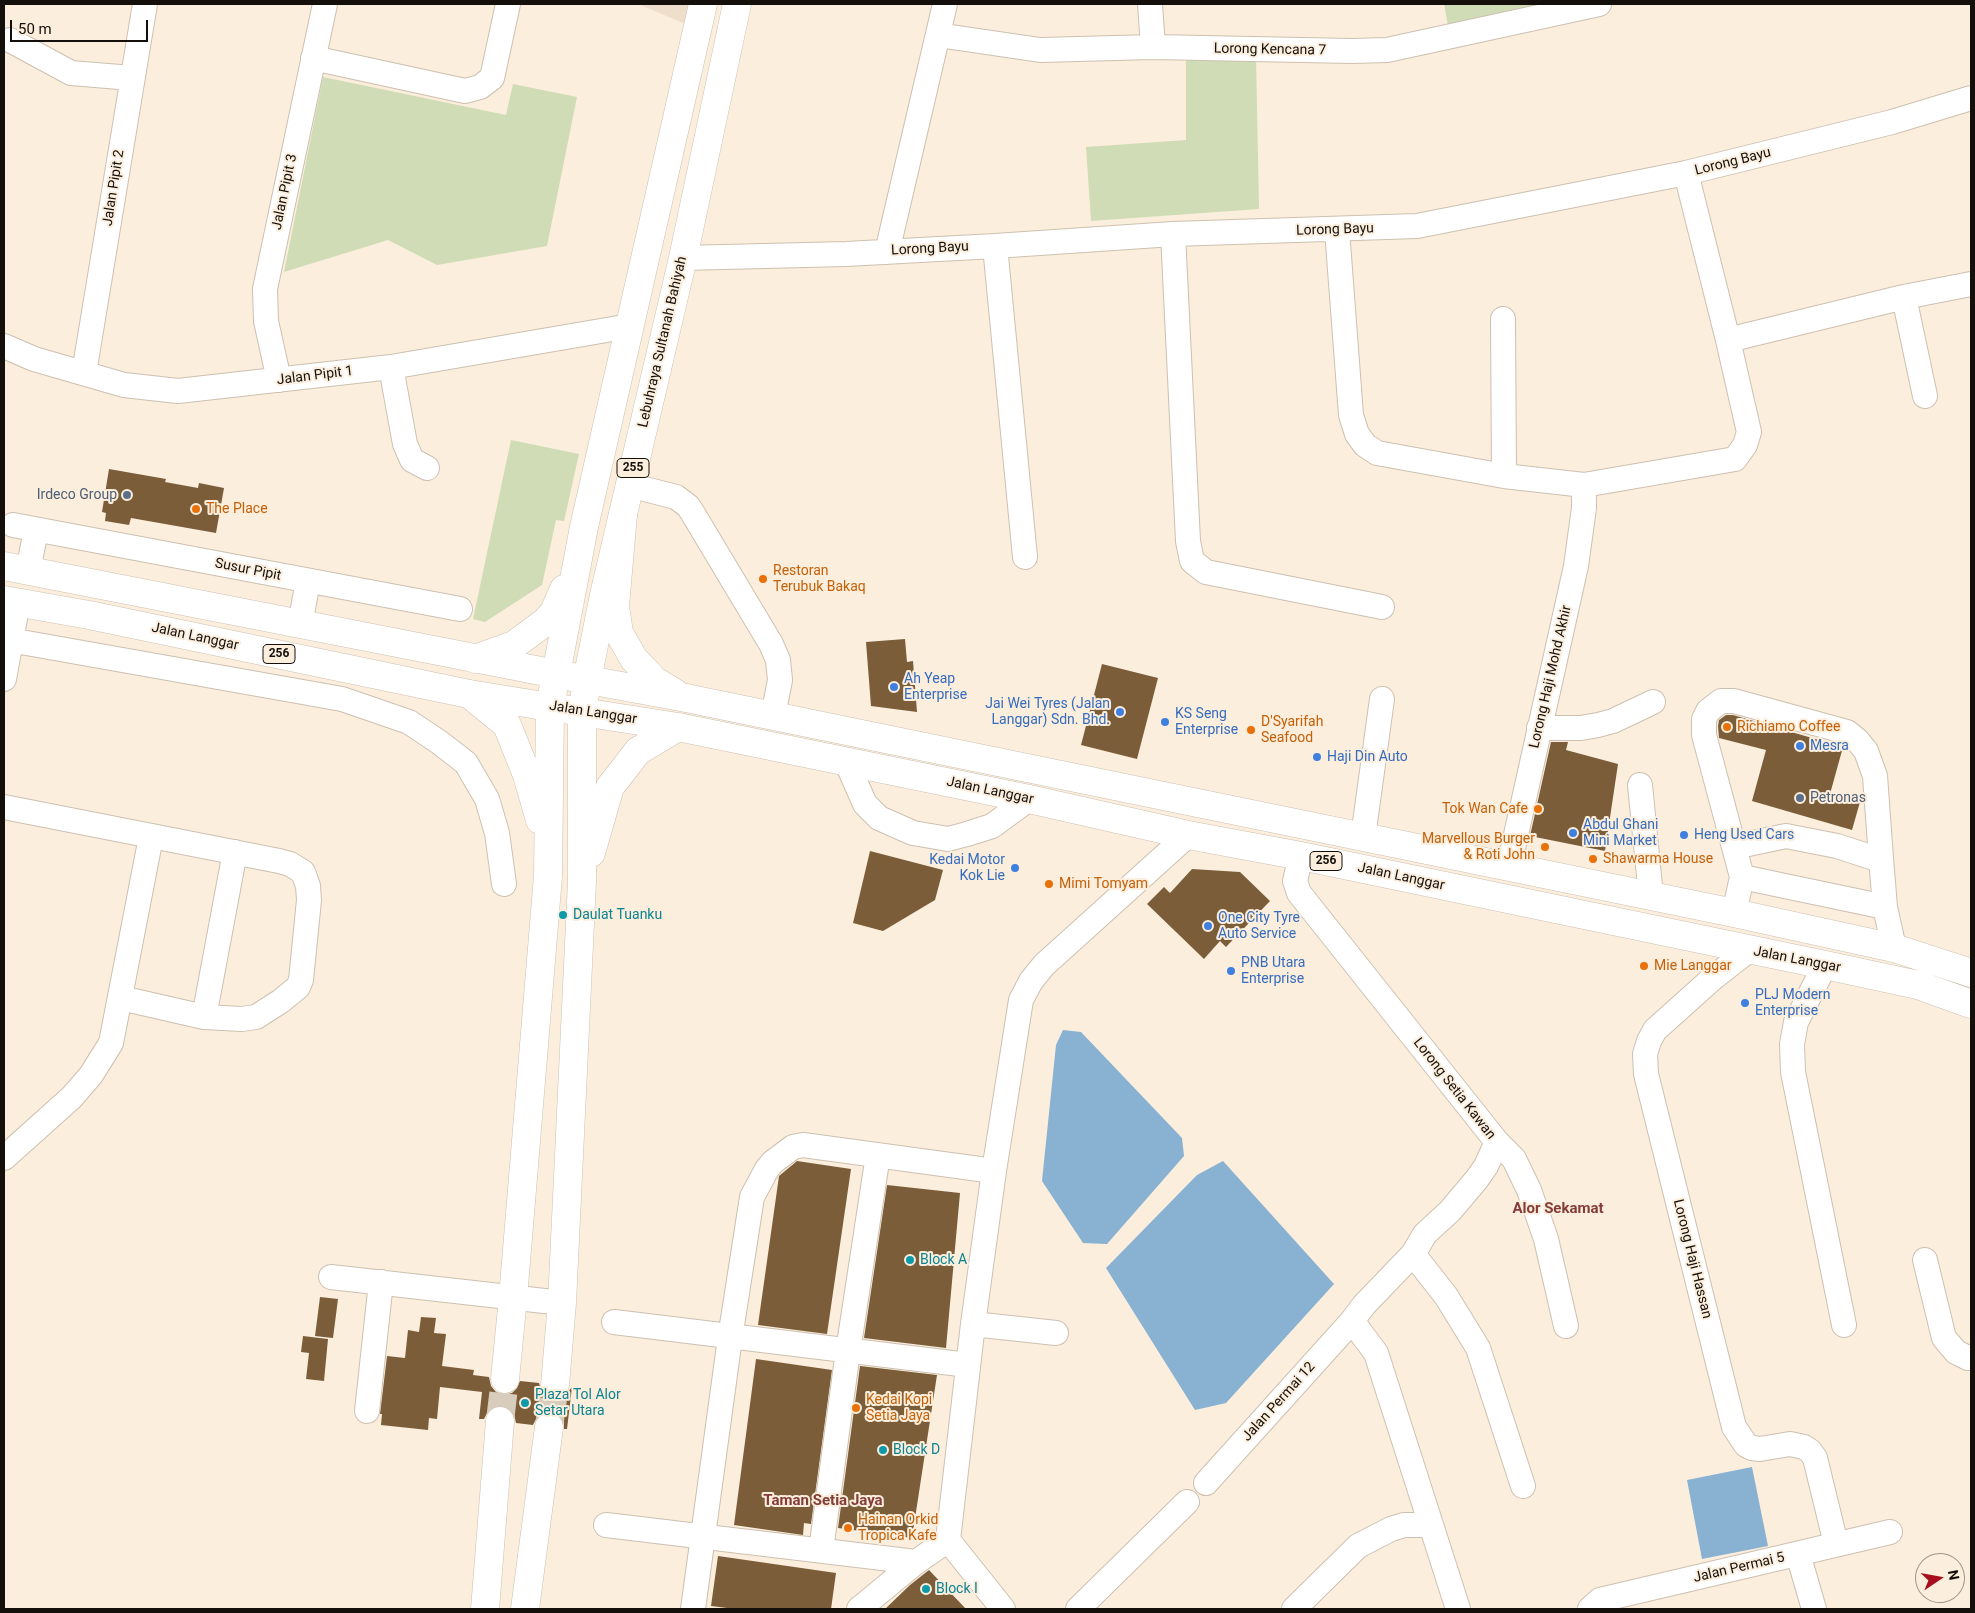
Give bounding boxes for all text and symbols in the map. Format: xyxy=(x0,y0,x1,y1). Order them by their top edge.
scale bar xyxy=(12,10,150,42)
text: 50 m xyxy=(18,20,52,38)
street label: Lorong Kencana 7 xyxy=(1214,41,1326,59)
street label: Lorong Bayu xyxy=(1693,144,1773,180)
street label: Jalan Pipit 2 xyxy=(100,149,128,227)
street label: Jalan Pipit 3 xyxy=(269,153,301,231)
street label: Lorong Bayu xyxy=(1296,220,1374,240)
street label: Lorong Bayu xyxy=(891,239,969,259)
street label: Lebuhraya Sultanah Bahiyah xyxy=(635,255,691,429)
street label: Jalan Pipit 1 xyxy=(276,363,354,389)
road number: 255 xyxy=(617,458,649,478)
place label: Irdeco Group xyxy=(37,487,117,503)
marker: Irdeco Group xyxy=(121,489,133,501)
place label: The Place xyxy=(206,501,268,517)
marker: The Place xyxy=(190,503,202,515)
street label: Susur Pipit xyxy=(213,555,283,585)
place label: Restoran Terubuk Bakaq xyxy=(773,563,866,596)
marker: Restoran Terubuk Bakaq xyxy=(757,573,769,585)
street label: Lorong Haji Mohd Akhir xyxy=(1526,604,1576,750)
street label: Jalan Langgar xyxy=(150,620,240,654)
road number: 256 xyxy=(263,644,295,664)
place label: Ah Yeap Enterprise xyxy=(904,671,967,704)
marker: Ah Yeap Enterprise xyxy=(888,681,900,693)
place label: Jai Wei Tyres (Jalan Langgar) Sdn. Bhd. xyxy=(985,696,1110,729)
street label: Jalan Langgar xyxy=(548,698,638,728)
marker: Jai Wei Tyres (Jalan Langgar) Sdn. Bhd. xyxy=(1114,706,1126,718)
place label: KS Seng Enterprise xyxy=(1175,706,1238,739)
place label: D'Syarifah Seafood xyxy=(1261,714,1323,746)
marker: KS Seng Enterprise xyxy=(1159,716,1171,728)
place label: Richiamo Coffee xyxy=(1737,719,1840,735)
marker: Richiamo Coffee xyxy=(1721,721,1733,733)
marker: D'Syarifah Seafood xyxy=(1245,724,1257,736)
place label: Mesra xyxy=(1810,738,1849,754)
marker: Mesra xyxy=(1794,740,1806,752)
place label: Haji Din Auto xyxy=(1327,749,1408,765)
marker: Haji Din Auto xyxy=(1311,751,1323,763)
street label: Jalan Langgar xyxy=(945,774,1035,808)
place label: Petronas xyxy=(1810,790,1866,806)
marker: Petronas xyxy=(1794,792,1806,804)
place label: Tok Wan Cafe xyxy=(1442,801,1528,817)
marker: Tok Wan Cafe xyxy=(1532,803,1544,815)
place label: Abdul Ghani Mini Market xyxy=(1583,817,1658,850)
marker: Abdul Ghani Mini Market xyxy=(1567,827,1579,839)
place label: Heng Used Cars xyxy=(1694,827,1794,843)
marker: Heng Used Cars xyxy=(1678,829,1690,841)
place label: Marvellous Burger & Roti John xyxy=(1422,831,1535,864)
marker: Marvellous Burger & Roti John xyxy=(1539,841,1551,853)
road number: 256 xyxy=(1310,851,1342,870)
place label: Shawarma House xyxy=(1603,851,1713,867)
place label: Kedai Motor Kok Lie xyxy=(929,852,1005,884)
marker: Shawarma House xyxy=(1587,853,1599,865)
street label: Jalan Langgar xyxy=(1356,860,1446,894)
marker: Kedai Motor Kok Lie xyxy=(1009,862,1021,874)
place label: Mimi Tomyam xyxy=(1059,876,1148,892)
marker: Mimi Tomyam xyxy=(1043,878,1055,890)
place label: Daulat Tuanku xyxy=(573,907,662,923)
marker: Daulat Tuanku xyxy=(557,909,569,921)
place label: One City Tyre Auto Service xyxy=(1218,910,1300,942)
marker: One City Tyre Auto Service xyxy=(1202,920,1214,932)
street label: Jalan Langgar xyxy=(1752,943,1842,977)
place label: PNB Utara Enterprise xyxy=(1241,955,1305,988)
place label: Mie Langgar xyxy=(1654,958,1731,974)
marker: Mie Langgar xyxy=(1638,960,1650,972)
marker: PNB Utara Enterprise xyxy=(1225,965,1237,977)
place label: PLJ Modern Enterprise xyxy=(1755,987,1831,1020)
marker: PLJ Modern Enterprise xyxy=(1739,997,1751,1009)
street label: Lorong Setia Kawan xyxy=(1409,1035,1499,1143)
street label: Lorong Haji Hassan xyxy=(1669,1198,1715,1320)
district label: Alor Sekamat xyxy=(1512,1200,1604,1218)
place label: Block A xyxy=(920,1252,967,1268)
marker: Block A xyxy=(904,1254,916,1266)
street label: Jalan Permai 12 xyxy=(1239,1359,1319,1445)
place label: Plaza Tol Alor Setar Utara xyxy=(535,1387,621,1420)
place label: Kedai Kopi Setia Jaya xyxy=(866,1392,932,1424)
marker: Plaza Tol Alor Setar Utara xyxy=(519,1397,531,1409)
marker: Kedai Kopi Setia Jaya xyxy=(850,1402,862,1414)
place label: Block D xyxy=(893,1442,940,1458)
marker: Block D xyxy=(877,1444,889,1456)
district label: Taman Setia Jaya xyxy=(763,1492,883,1510)
place label: Hainan Orkid Tropica Kafe xyxy=(858,1512,938,1544)
marker: Hainan Orkid Tropica Kafe xyxy=(842,1522,854,1534)
street label: Jalan Permai 5 xyxy=(1692,1549,1786,1587)
north arrow xyxy=(1915,1553,1965,1603)
text: N xyxy=(1945,1569,1963,1582)
place label: Block I xyxy=(936,1581,978,1597)
marker: Block I xyxy=(920,1583,932,1595)

